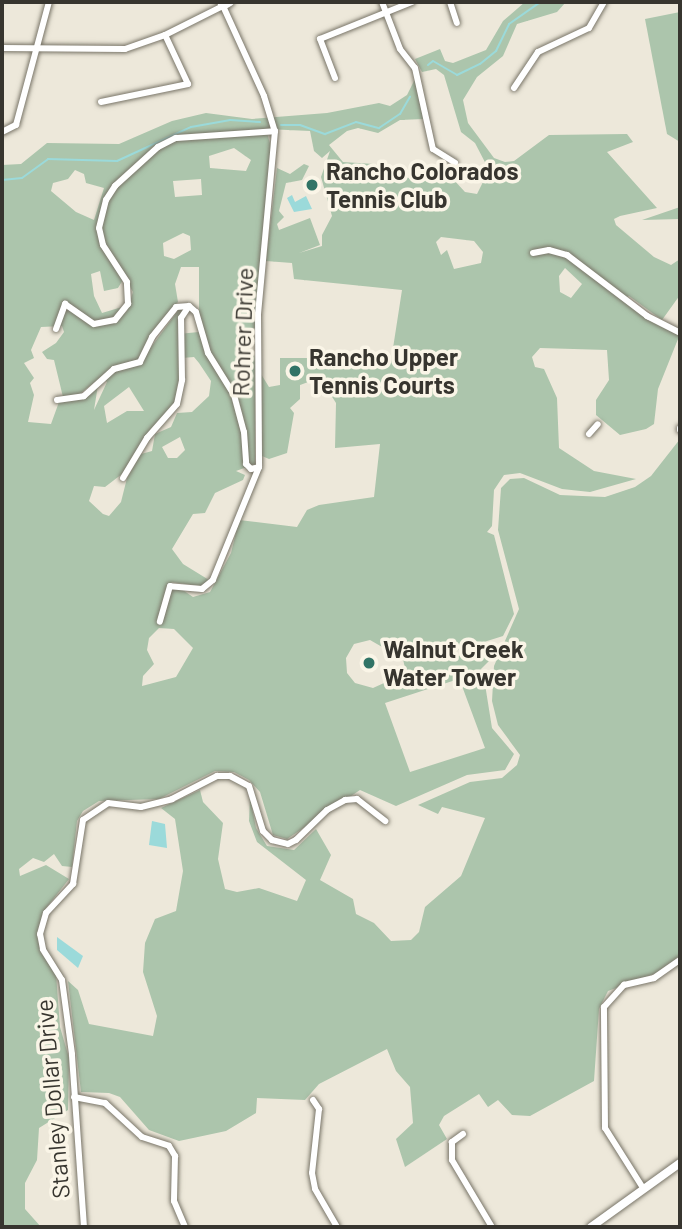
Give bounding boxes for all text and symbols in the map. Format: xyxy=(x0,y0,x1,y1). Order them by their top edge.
place label: Rancho Colorados Tennis Club xyxy=(326,157,518,213)
marker: Rancho Colorados Tennis Club xyxy=(304,177,320,193)
street label: Rohrer Drive xyxy=(225,267,259,397)
place label: Rancho Upper Tennis Courts xyxy=(309,343,458,399)
marker: Rancho Upper Tennis Courts xyxy=(287,363,303,379)
place label: Walnut Creek Water Tower xyxy=(383,635,524,691)
marker: Walnut Creek Water Tower xyxy=(361,655,377,671)
street label: Stanley Dollar Drive xyxy=(29,998,75,1200)

